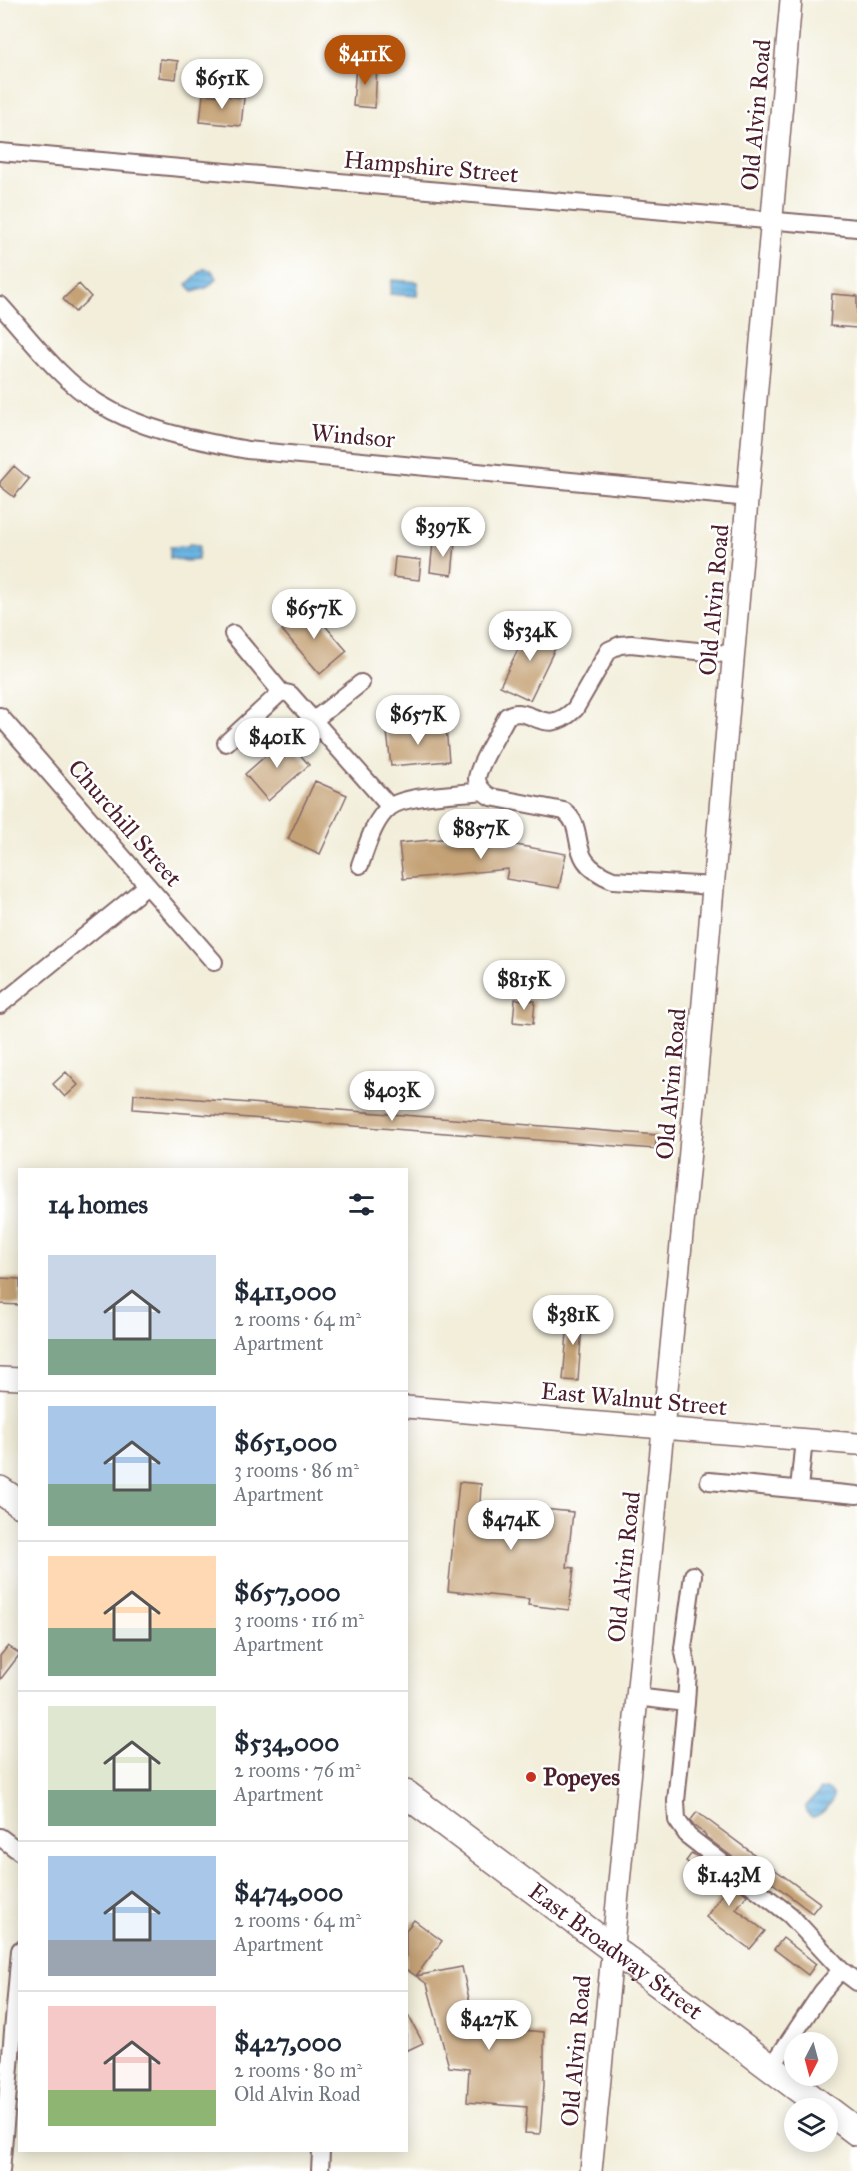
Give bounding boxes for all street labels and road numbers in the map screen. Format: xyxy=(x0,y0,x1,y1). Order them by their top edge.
street label: Old Alvin Road xyxy=(734,38,778,192)
street label: Hampshire Street xyxy=(342,144,520,190)
street label: Windsor xyxy=(310,417,396,455)
street label: Old Alvin Road xyxy=(692,523,736,677)
street label: Churchill Street xyxy=(61,753,189,893)
street label: Old Alvin Road xyxy=(649,1007,693,1161)
street label: East Walnut Street xyxy=(540,1376,729,1422)
street label: Old Alvin Road xyxy=(601,1490,647,1644)
street label: East Broadway Street xyxy=(522,1876,709,2027)
street label: Old Alvin Road xyxy=(554,1974,598,2128)

